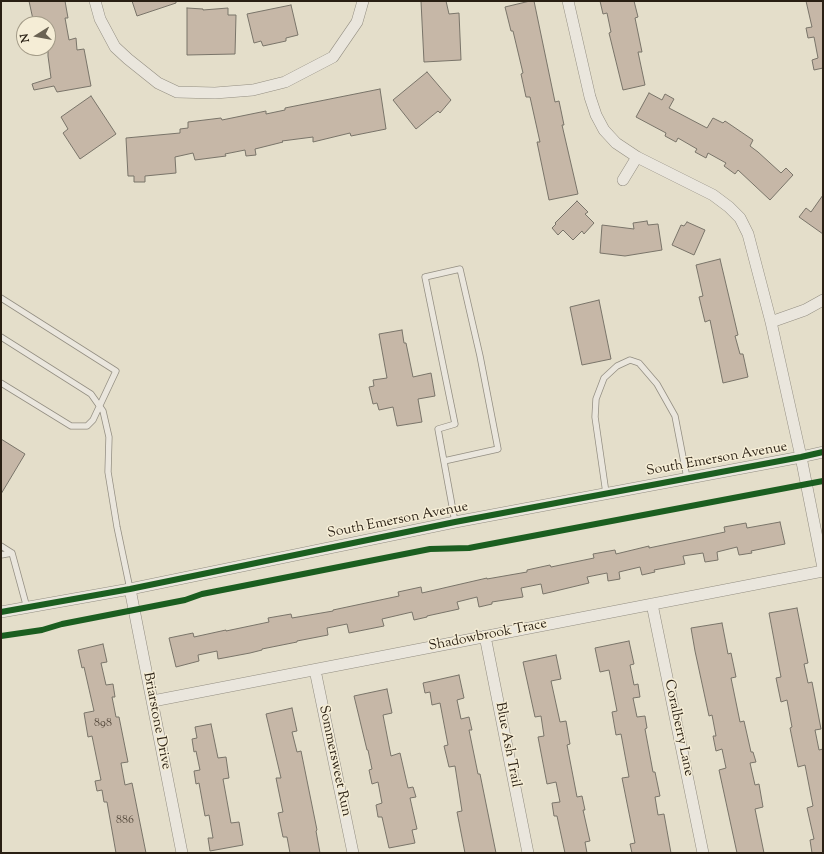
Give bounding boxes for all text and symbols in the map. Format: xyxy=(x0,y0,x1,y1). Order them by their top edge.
north arrow xyxy=(16,16,56,56)
text: N xyxy=(17,32,34,44)
street label: South Emerson Avenue xyxy=(645,439,789,481)
street label: South Emerson Avenue xyxy=(326,499,470,543)
street label: Shadowbrook Trace xyxy=(428,616,548,656)
street label: Briarstone Drive xyxy=(138,671,174,771)
street label: Coralberry Lane xyxy=(660,678,696,778)
street label: Blue Ash Trail xyxy=(491,701,523,789)
street label: Sommersweet Run xyxy=(314,704,354,818)
house number: 898 xyxy=(94,717,112,731)
house number: 886 xyxy=(116,814,134,828)

